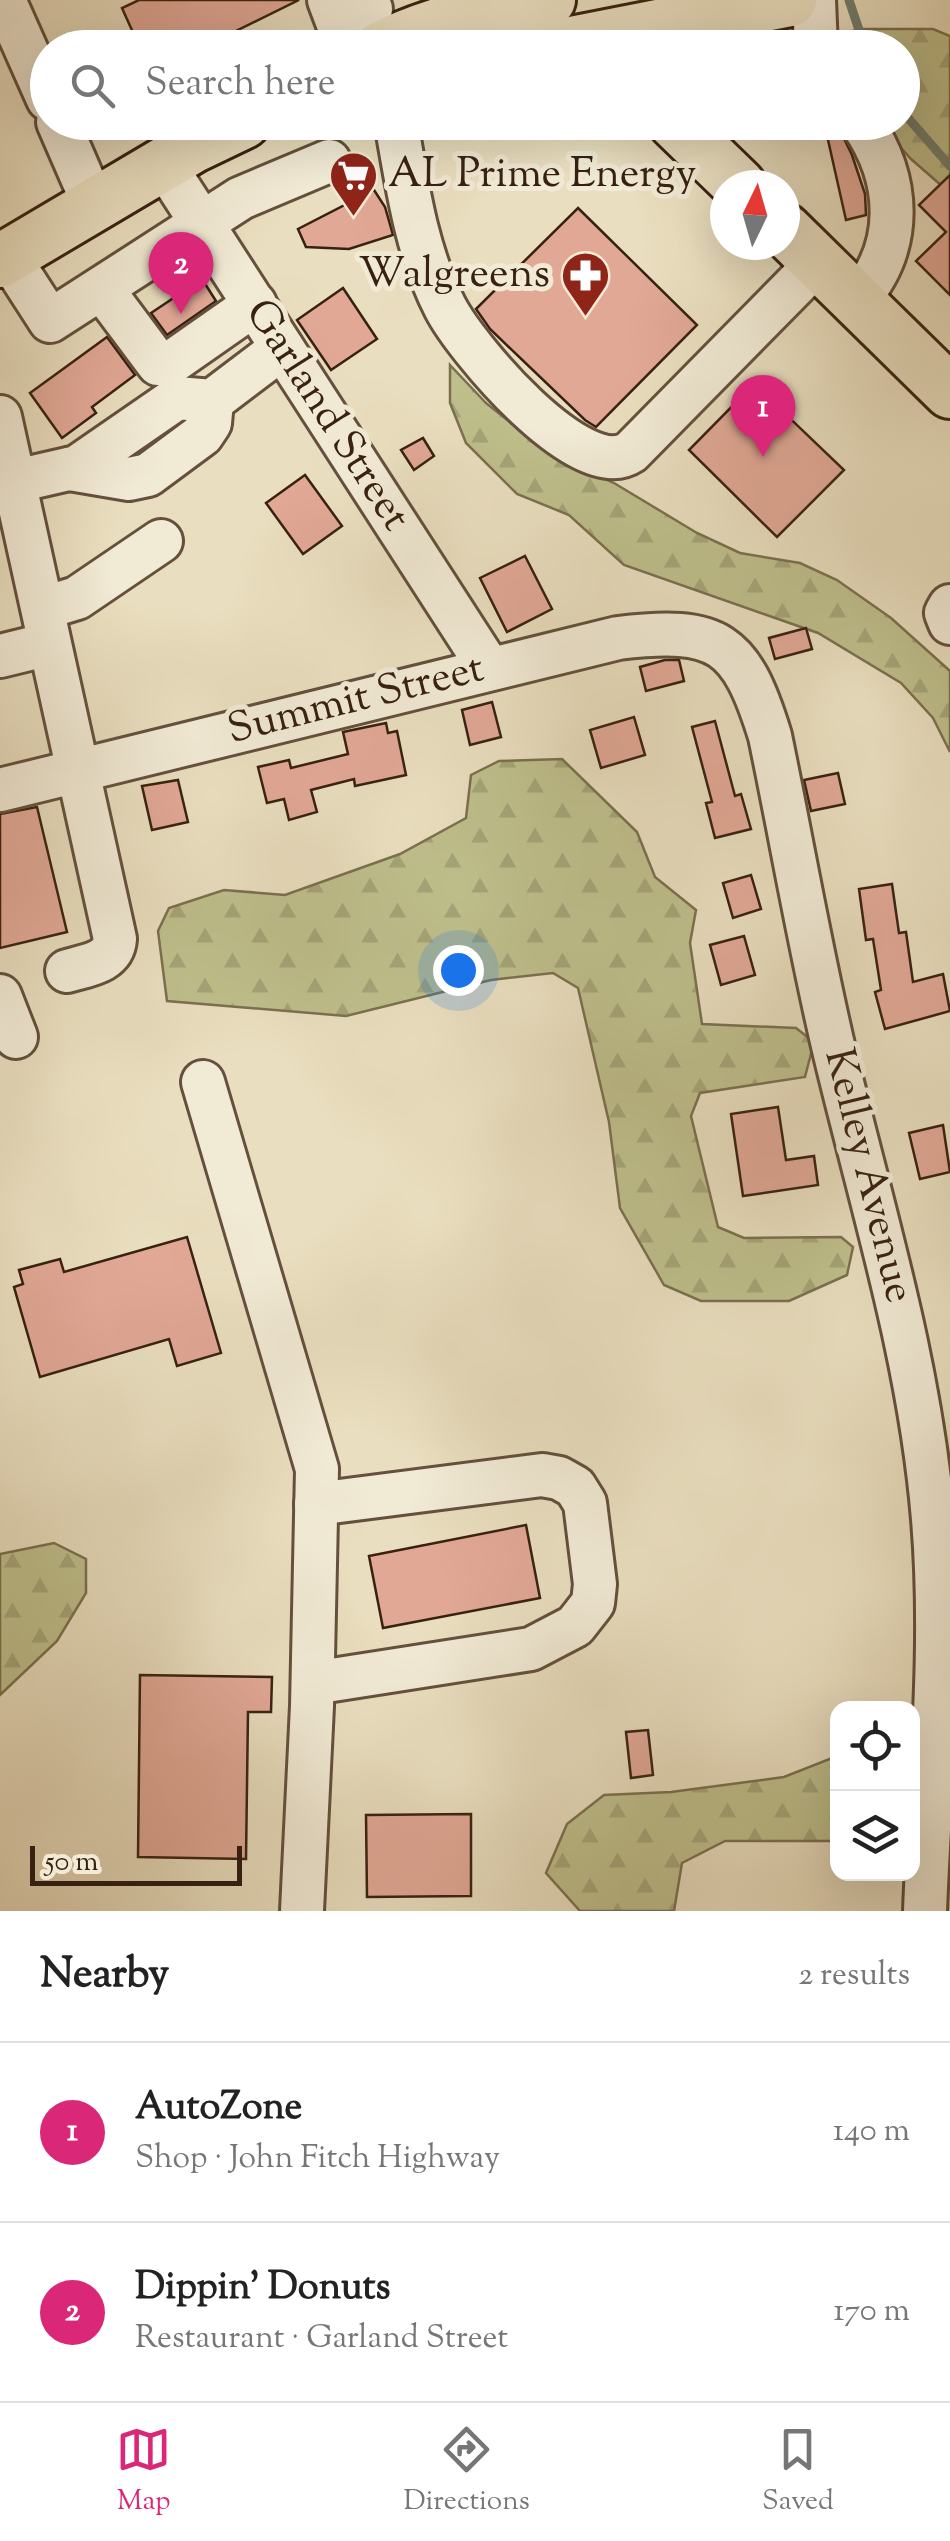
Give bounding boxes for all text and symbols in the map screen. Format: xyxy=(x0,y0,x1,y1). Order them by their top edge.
search box xyxy=(30,30,920,140)
icon: search xyxy=(65,58,120,113)
text: Search here xyxy=(145,58,336,112)
place label: AL Prime Energy xyxy=(388,146,697,206)
supermarket icon: AL Prime Energy xyxy=(327,150,379,218)
north arrow xyxy=(710,170,800,260)
pin: 2 xyxy=(148,232,214,314)
place label: Walgreens xyxy=(358,246,550,306)
pharmacy icon: Walgreens xyxy=(559,250,611,318)
street label: Garland Street xyxy=(229,288,423,544)
pin: 1 xyxy=(730,374,796,457)
street label: Summit Street xyxy=(222,640,490,762)
your location xyxy=(433,945,484,996)
street label: Kelley Avenue xyxy=(806,1043,928,1309)
map controls xyxy=(830,1701,920,1881)
button: locate xyxy=(830,1701,920,1791)
button: layers xyxy=(830,1791,920,1881)
scale bar xyxy=(30,1841,242,1886)
text: 50 m xyxy=(45,1843,99,1883)
text: Nearby xyxy=(40,1946,169,2006)
text: 2 results xyxy=(798,1953,910,1999)
text: AutoZone xyxy=(135,2082,302,2136)
text: 1 xyxy=(67,2109,78,2155)
text: 140 m xyxy=(833,2109,910,2155)
text: Shop · John Fitch Highway xyxy=(135,2136,500,2182)
text: Dippin' Donuts xyxy=(135,2262,391,2316)
text: 2 xyxy=(65,2289,80,2335)
text: 170 m xyxy=(833,2289,910,2335)
text: Restaurant · Garland Street xyxy=(135,2316,508,2362)
tab: Map xyxy=(116,2422,171,2522)
tab: Directions xyxy=(403,2422,530,2522)
tab: Saved xyxy=(762,2422,834,2522)

